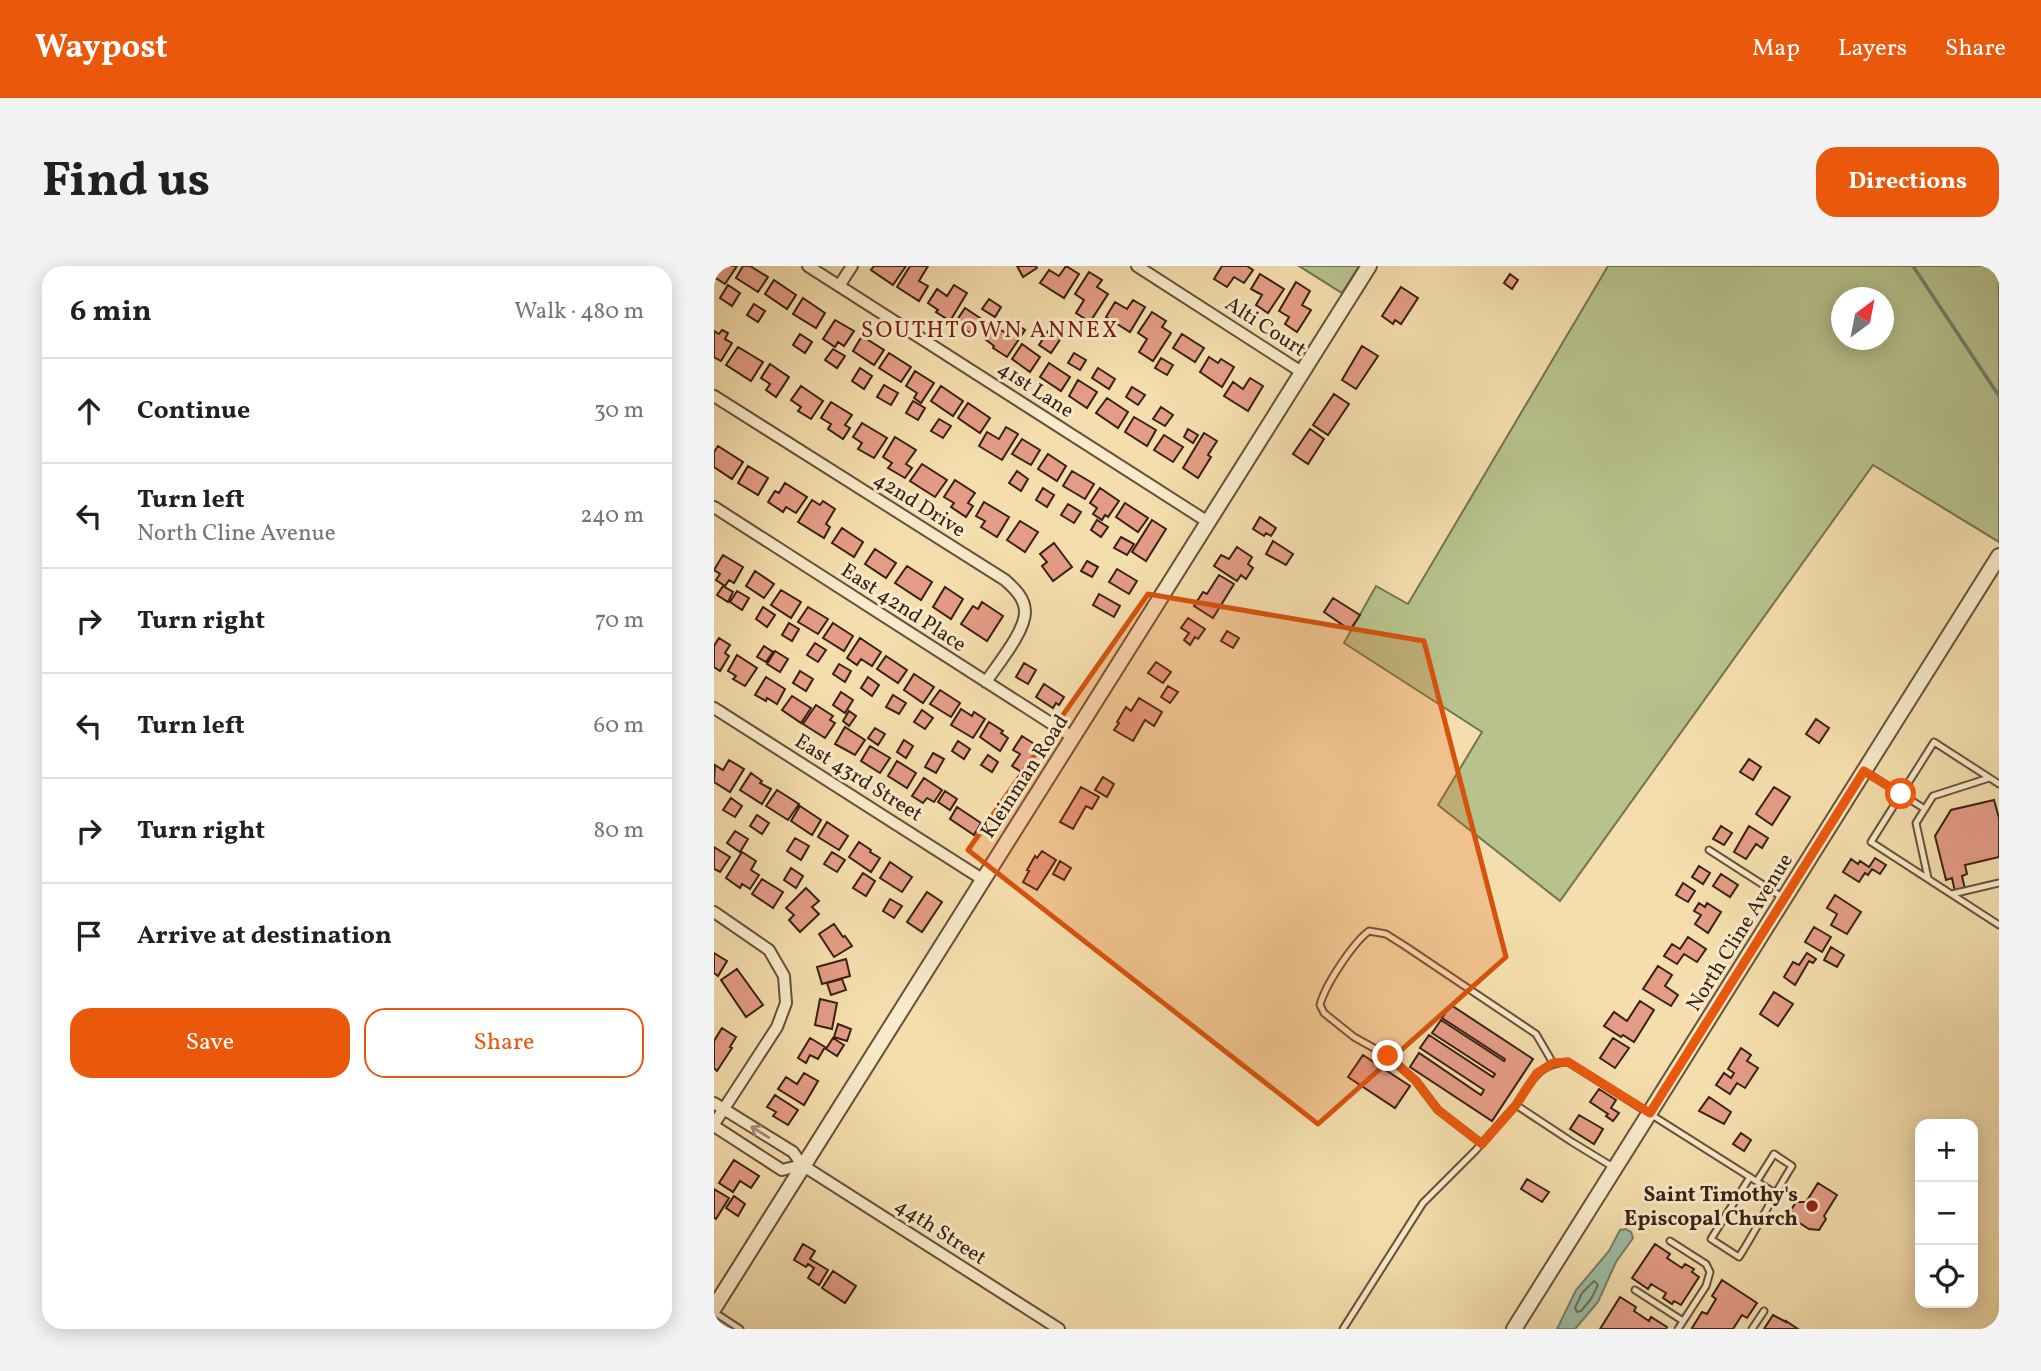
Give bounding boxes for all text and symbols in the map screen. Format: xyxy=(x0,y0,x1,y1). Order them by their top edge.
text: Waypost xyxy=(35,26,168,72)
text: Map xyxy=(1752,32,1800,66)
text: Layers xyxy=(1838,32,1907,66)
text: Share xyxy=(1945,32,2006,66)
button: Directions xyxy=(1816,147,1999,217)
text: Find us xyxy=(42,148,210,217)
north arrow xyxy=(1831,287,1894,350)
street label: Alti Court xyxy=(1219,290,1312,364)
text: 6 min xyxy=(70,291,152,333)
text: Walk · 480 m xyxy=(514,296,644,328)
district label: SOUTHTOWN ANNEX xyxy=(861,315,1119,347)
street label: 41st Lane xyxy=(991,355,1079,426)
icon: ahead xyxy=(70,392,108,430)
text: Continue xyxy=(137,393,250,429)
text: 30 m xyxy=(594,395,644,427)
street label: 42nd Drive xyxy=(868,466,971,545)
text: Turn left xyxy=(137,482,245,518)
icon: left xyxy=(70,497,108,535)
text: 240 m xyxy=(580,500,644,532)
text: North Cline Avenue xyxy=(137,518,336,550)
street label: East 42nd Place xyxy=(835,557,972,660)
icon: right xyxy=(70,602,108,640)
text: Turn right xyxy=(137,603,265,639)
text: 70 m xyxy=(595,605,644,637)
icon: left xyxy=(70,707,108,745)
text: Turn left xyxy=(137,708,245,744)
street label: Kleinman Road xyxy=(974,709,1076,844)
text: 60 m xyxy=(594,710,644,742)
street label: East 43rd Street xyxy=(789,727,928,829)
route start xyxy=(1885,778,1916,809)
icon: right xyxy=(70,812,108,850)
text: Turn right xyxy=(137,813,265,849)
text: 80 m xyxy=(594,815,644,847)
street label: North Cline Avenue xyxy=(1680,848,1801,1017)
icon: arrive xyxy=(70,917,108,955)
text: Arrive at destination xyxy=(137,918,392,954)
button: Save xyxy=(70,1008,350,1078)
button: Share xyxy=(364,1008,644,1078)
route end xyxy=(1372,1040,1403,1071)
map controls xyxy=(1915,1119,1978,1308)
button: + xyxy=(1915,1119,1978,1182)
one-way arrow xyxy=(751,1124,771,1138)
place label: Saint Timothy's Episcopal Church xyxy=(1624,1181,1798,1234)
button: − xyxy=(1915,1182,1978,1245)
street label: 44th Street xyxy=(889,1192,992,1273)
marker: Saint Timothy's Episcopal Church xyxy=(1804,1198,1820,1214)
button: locate xyxy=(1915,1245,1978,1308)

